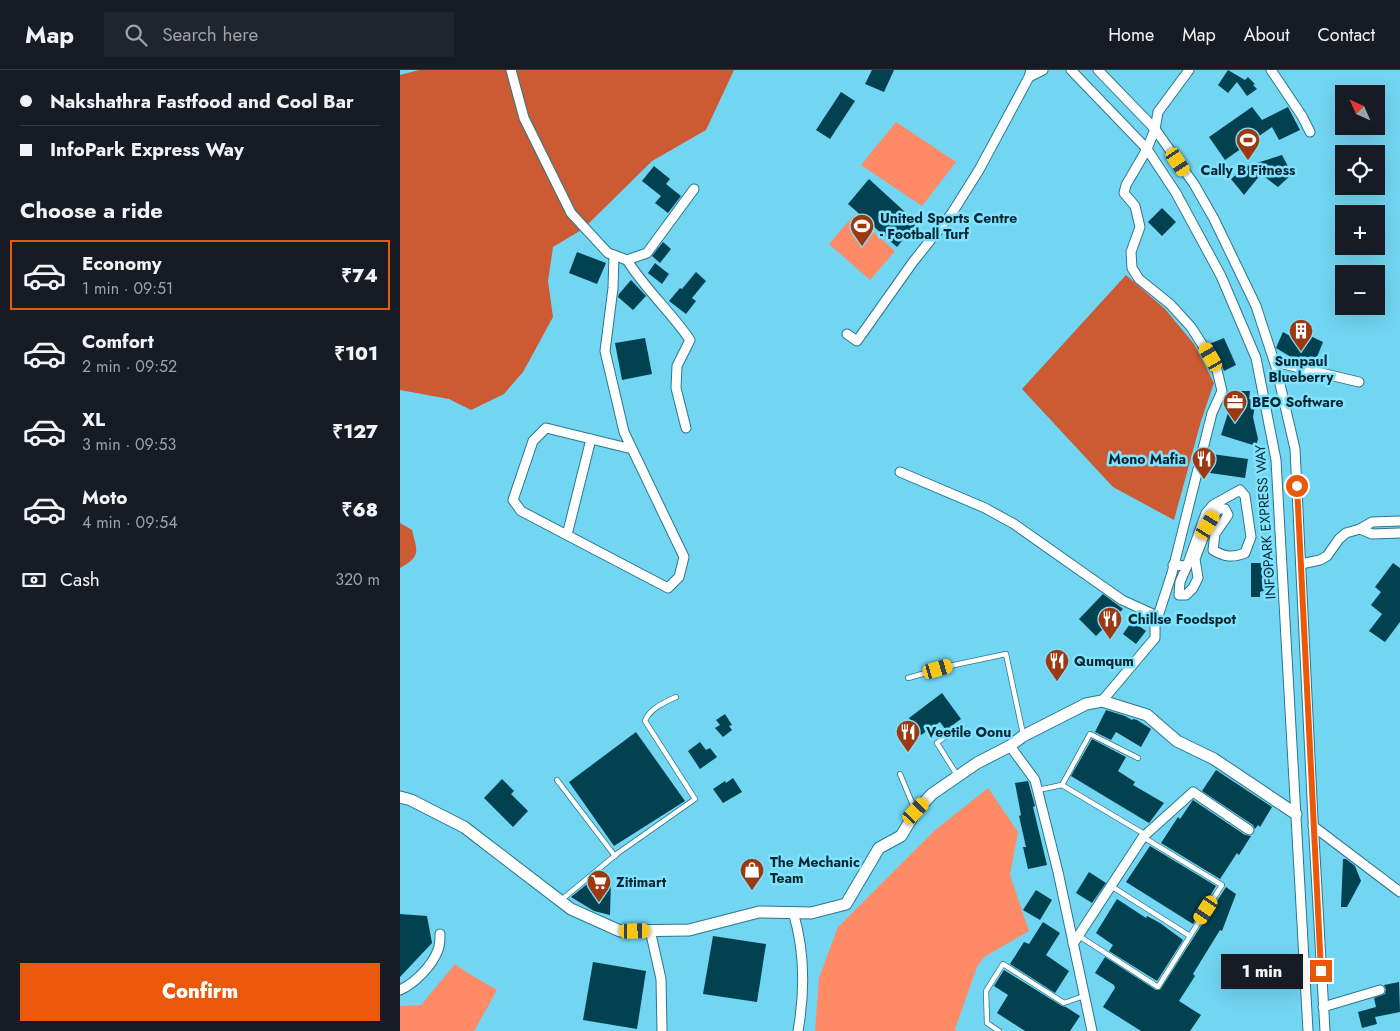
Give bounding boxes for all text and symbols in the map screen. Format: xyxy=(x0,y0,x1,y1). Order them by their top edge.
search box xyxy=(104,12,454,57)
text: Map xyxy=(25,17,74,52)
icon: search xyxy=(122,21,150,49)
text: Search here xyxy=(162,21,258,48)
text: Home xyxy=(1108,22,1154,48)
text: Map xyxy=(1182,22,1216,48)
text: About xyxy=(1244,22,1289,48)
text: Contact xyxy=(1317,22,1375,48)
north arrow xyxy=(1335,85,1385,135)
map controls xyxy=(1335,85,1385,315)
text: Nakshathra Fastfood and Cool Bar xyxy=(50,88,354,115)
sports icon: Cally B Fitness xyxy=(1235,127,1261,161)
text: InfoPark Express Way xyxy=(50,136,244,163)
car xyxy=(1163,145,1192,179)
button: locate xyxy=(1335,145,1385,195)
place label: Cally B Fitness xyxy=(1201,160,1296,180)
text: Choose a ride xyxy=(20,194,163,226)
button: + xyxy=(1335,205,1385,255)
place label: United Sports Centre - Football Turf xyxy=(880,208,1017,244)
sports icon: United Sports Centre - Football Turf xyxy=(849,213,875,247)
text: Economy xyxy=(82,250,162,277)
icon: car xyxy=(22,253,67,298)
text: ₹74 xyxy=(341,262,378,289)
button: − xyxy=(1335,265,1385,315)
text: 1 min · 09:51 xyxy=(82,277,173,300)
building icon: Sunpaul Blueberry xyxy=(1288,318,1314,352)
text: Comfort xyxy=(82,328,154,355)
icon: car xyxy=(22,331,67,376)
text: ₹101 xyxy=(334,340,378,367)
car xyxy=(1197,340,1224,374)
place label: Sunpaul Blueberry xyxy=(1268,351,1334,387)
text: 2 min · 09:52 xyxy=(82,355,177,378)
office icon: BEO Software xyxy=(1222,389,1248,423)
place label: BEO Software xyxy=(1252,392,1343,412)
text: XL xyxy=(82,406,105,433)
icon: car xyxy=(22,409,67,454)
text: ₹127 xyxy=(332,418,378,445)
text: 3 min · 09:53 xyxy=(82,433,176,456)
street label: INFOPARK EXPRESS WAY xyxy=(1250,444,1280,600)
restaurant icon: Mono Mafia xyxy=(1191,446,1217,480)
place label: Mono Mafia xyxy=(1109,449,1186,469)
route start xyxy=(1286,475,1308,497)
text: Moto xyxy=(82,484,127,511)
icon: car xyxy=(22,487,67,532)
text: ₹68 xyxy=(342,496,378,523)
car xyxy=(1193,508,1222,542)
text: 4 min · 09:54 xyxy=(82,511,178,534)
icon: cash xyxy=(20,566,48,594)
text: Cash xyxy=(60,566,100,593)
text: 320 m xyxy=(335,568,380,591)
restaurant icon: Chillse Foodspot xyxy=(1097,606,1123,640)
place label: Chillse Foodspot xyxy=(1128,609,1237,629)
restaurant icon: Qumqum xyxy=(1044,648,1070,682)
place label: Qumqum xyxy=(1074,651,1134,671)
car xyxy=(921,658,954,680)
restaurant icon: Veetile Oonu xyxy=(895,719,921,753)
place label: Veetile Oonu xyxy=(925,722,1011,742)
car xyxy=(900,795,931,827)
place label: The Mechanic Team xyxy=(770,852,860,888)
shop icon: The Mechanic Team xyxy=(739,857,765,891)
supermarket icon: Zitimart xyxy=(586,869,612,903)
place label: Zitimart xyxy=(616,872,667,892)
car xyxy=(1191,893,1220,927)
car xyxy=(619,923,650,939)
callout: 1 min xyxy=(1221,954,1304,988)
text: 1 min xyxy=(1242,960,1282,983)
route end xyxy=(1310,960,1332,982)
button: Confirm xyxy=(20,963,380,1021)

